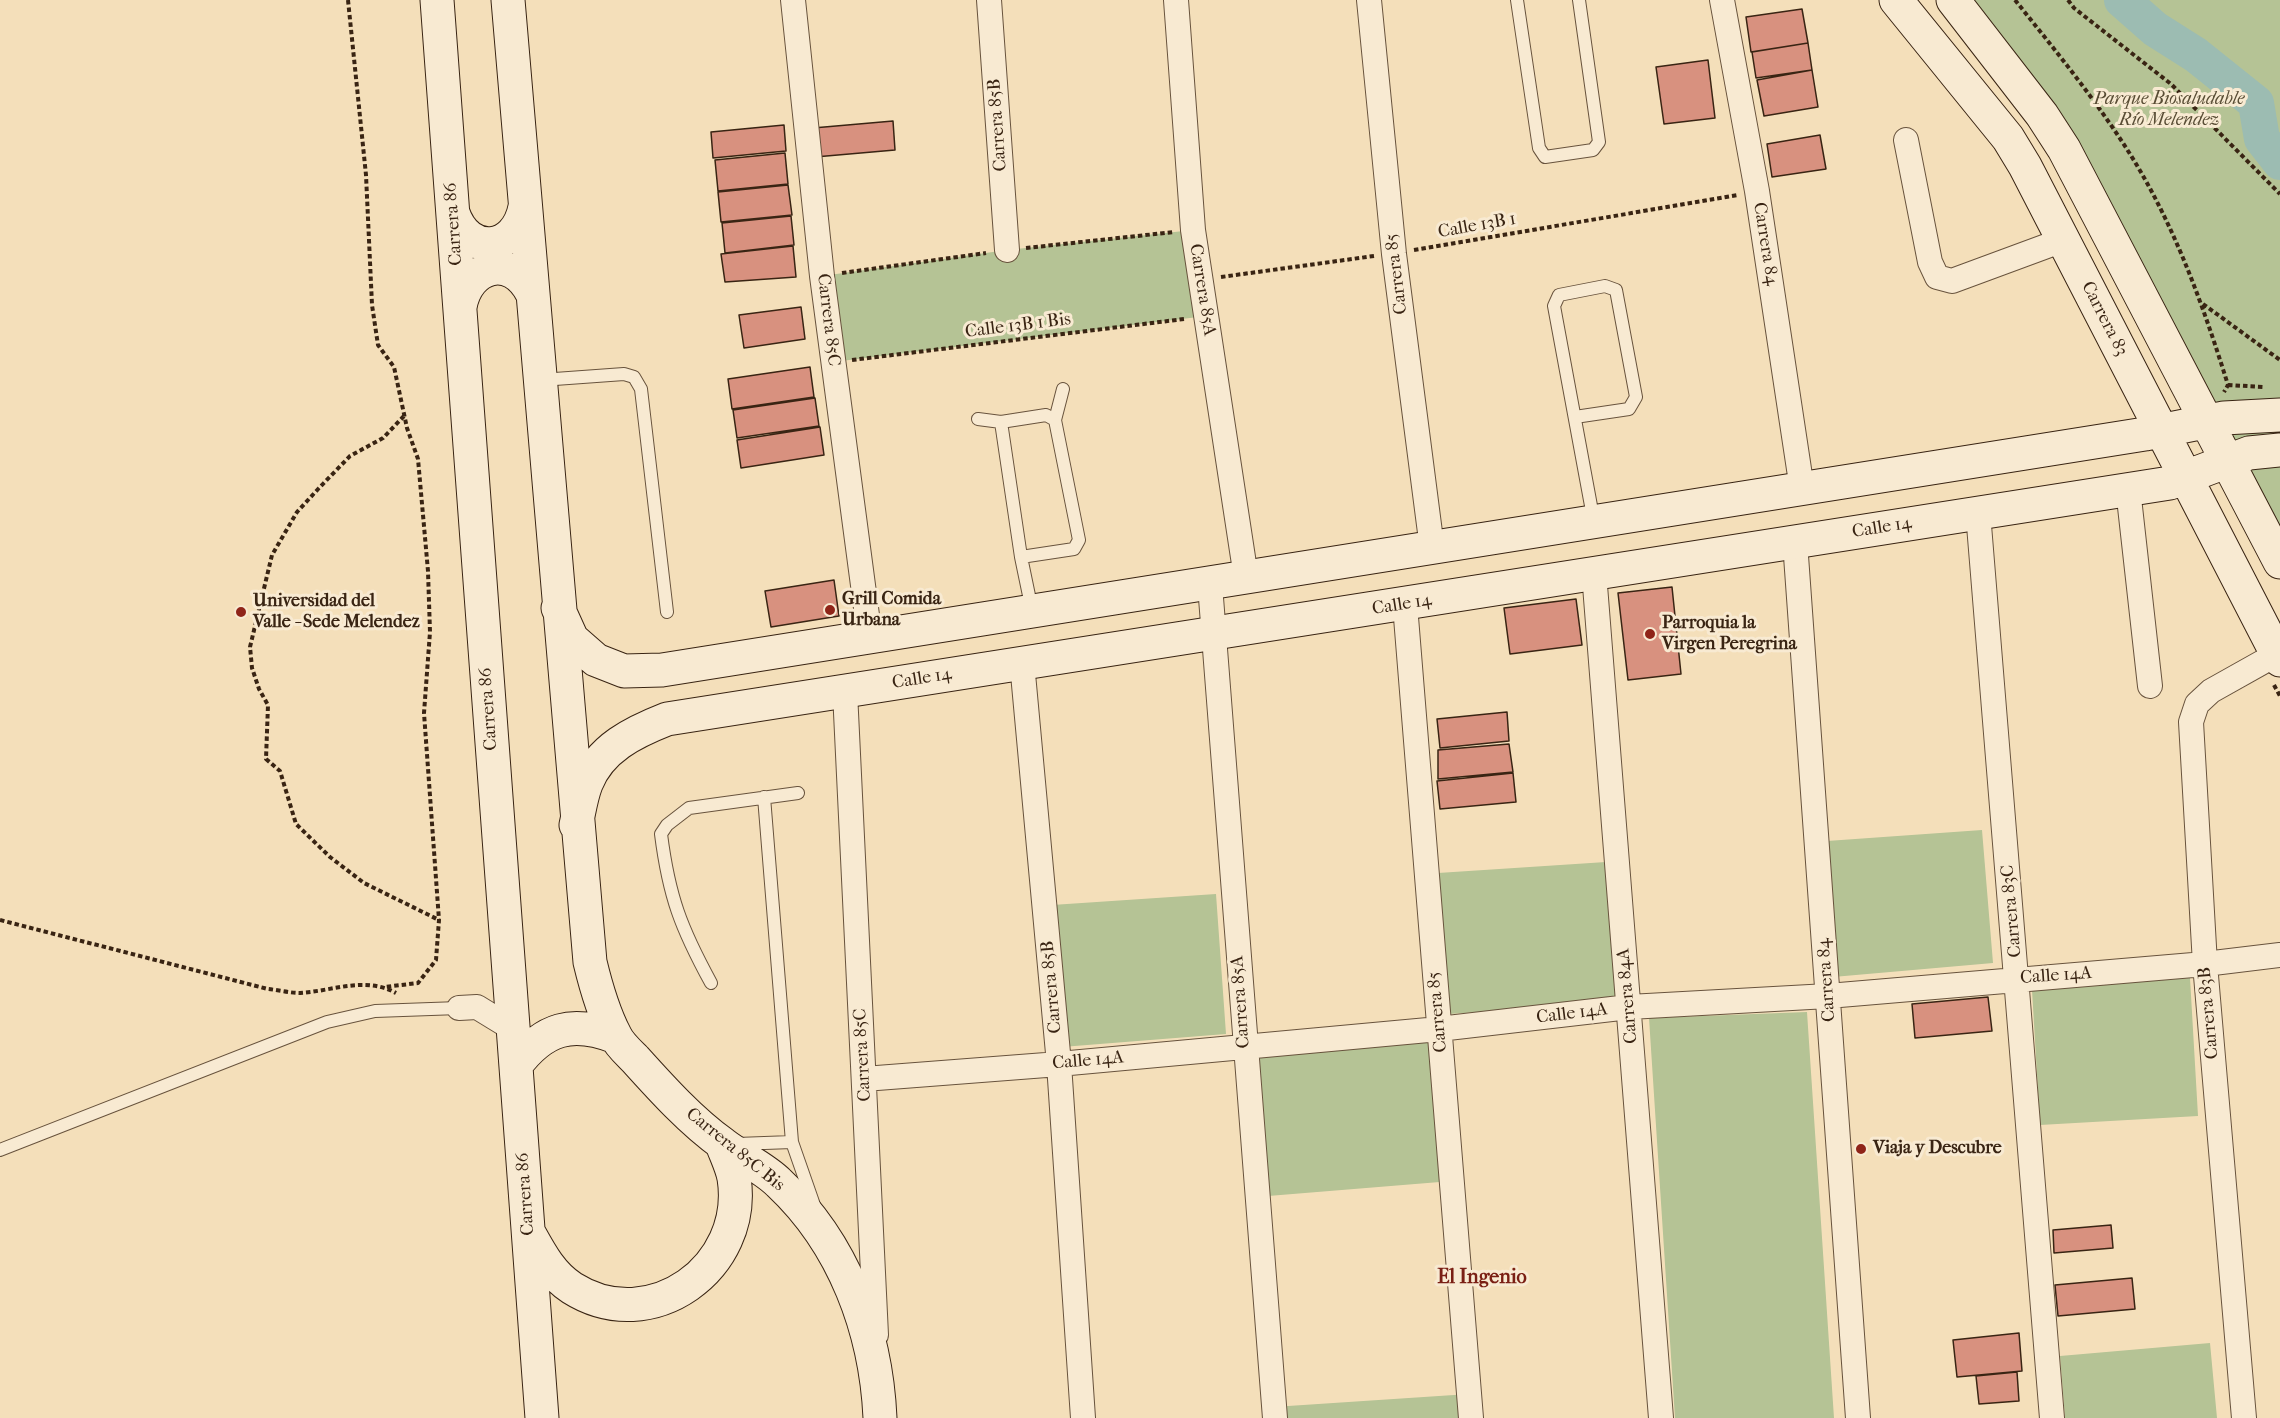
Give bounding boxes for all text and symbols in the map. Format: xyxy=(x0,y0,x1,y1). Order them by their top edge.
street label: Carrera 85B xyxy=(984,78,1012,172)
park label: Parque Biosaludable Río Melendez xyxy=(2094,89,2244,132)
street label: Carrera 86 xyxy=(440,182,468,266)
street label: Carrera 84 xyxy=(1748,201,1782,287)
street label: Calle 13B 1 xyxy=(1436,209,1518,243)
street label: Carrera 85 xyxy=(1381,232,1413,316)
street label: Carrera 85A xyxy=(1184,242,1220,338)
street label: Carrera 85C xyxy=(812,272,844,368)
street label: Carrera 83 xyxy=(2076,278,2132,360)
street label: Calle 13B 1 Bis xyxy=(964,309,1072,343)
street label: Calle 14 xyxy=(1851,513,1913,543)
place label: Grill Comida Urbana xyxy=(842,589,941,632)
street label: Calle 14 xyxy=(1371,590,1433,620)
place label: Universidad del Valle - Sede Melendez xyxy=(253,591,420,634)
marker: Grill Comida Urbana xyxy=(823,603,837,617)
marker: Universidad del Valle - Sede Melendez xyxy=(234,605,248,619)
place label: Parroquia la Virgen Peregrina xyxy=(1662,613,1797,656)
marker: Parroquia la Virgen Peregrina xyxy=(1643,627,1657,641)
street label: Calle 14 xyxy=(891,664,953,694)
street label: Carrera 86 xyxy=(475,667,503,751)
street label: Carrera 83C xyxy=(1997,864,2027,958)
street label: Carrera 84 xyxy=(1813,937,1841,1023)
street label: Carrera 85B xyxy=(1037,940,1067,1034)
street label: Carrera 84A xyxy=(1613,947,1643,1045)
street label: Carrera 85A xyxy=(1227,955,1255,1049)
street label: Calle 14A xyxy=(2019,963,2093,989)
street label: Carrera 83B xyxy=(2194,966,2224,1060)
street label: Carrera 85 xyxy=(1424,971,1452,1053)
street label: Calle 14A xyxy=(1535,999,1609,1029)
street label: Carrera 85C xyxy=(850,1008,876,1102)
street label: Calle 14A xyxy=(1051,1047,1125,1075)
street label: Carrera 85C Bis xyxy=(681,1104,789,1196)
place label: Viaja y Descubre xyxy=(1873,1138,2002,1160)
marker: Viaja y Descubre xyxy=(1854,1142,1868,1156)
street label: Carrera 86 xyxy=(512,1152,540,1236)
district label: El Ingenio xyxy=(1437,1266,1527,1290)

